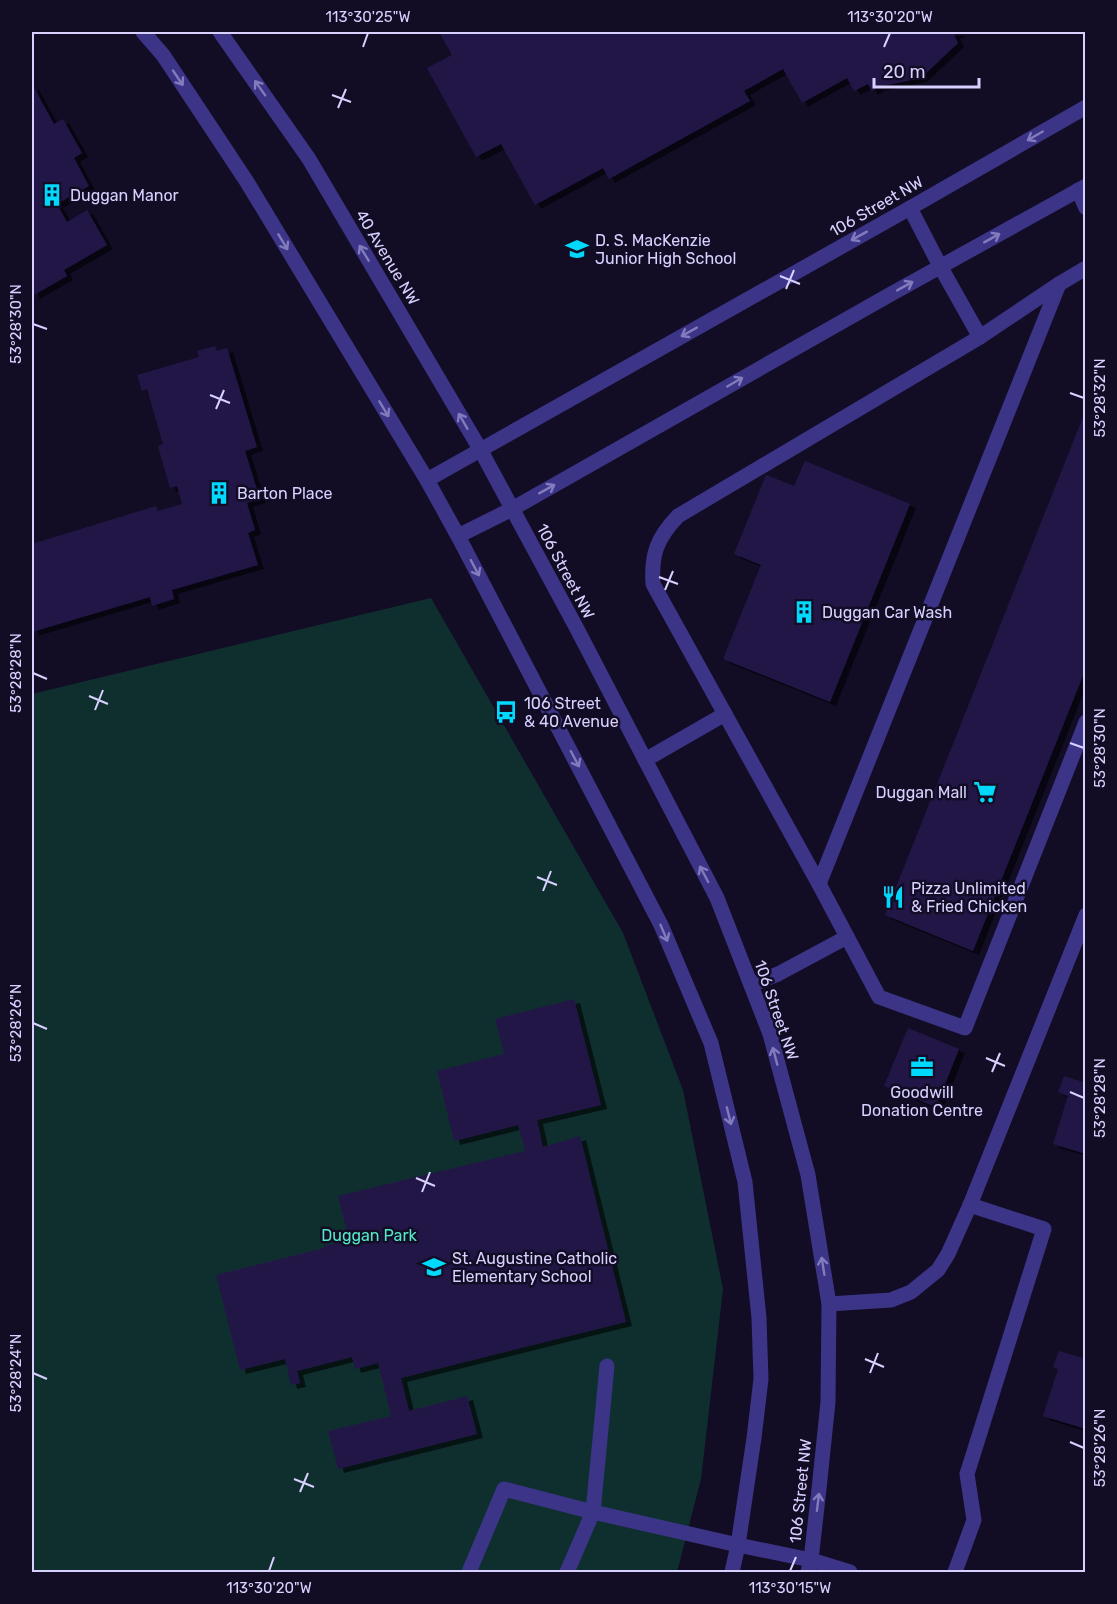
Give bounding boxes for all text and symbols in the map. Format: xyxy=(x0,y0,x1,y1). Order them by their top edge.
text: 113°30'25"W xyxy=(326,8,410,26)
text: 113°30'20"W xyxy=(847,8,933,26)
scale bar xyxy=(874,51,979,89)
text: 20 m xyxy=(883,61,925,83)
one-way arrow xyxy=(172,70,184,86)
one-way arrow xyxy=(254,80,266,97)
one-way arrow xyxy=(1027,130,1044,142)
street label: 106 Street NW xyxy=(826,172,926,241)
building icon: Duggan Manor xyxy=(39,182,65,208)
place label: Duggan Manor xyxy=(70,186,179,205)
street label: 40 Avenue NW xyxy=(352,206,423,308)
one-way arrow xyxy=(851,230,868,242)
place label: D. S. MacKenzie Junior High School xyxy=(595,231,736,268)
one-way arrow xyxy=(982,232,1000,243)
one-way arrow xyxy=(278,233,290,250)
school or university icon: D. S. MacKenzie Junior High School xyxy=(564,236,590,262)
one-way arrow xyxy=(358,245,370,262)
one-way arrow xyxy=(895,280,913,291)
text: 53°28'30"N xyxy=(7,284,25,364)
one-way arrow xyxy=(681,326,698,338)
text: 53°28'32"N xyxy=(1091,358,1109,438)
one-way arrow xyxy=(726,376,743,388)
one-way arrow xyxy=(379,400,391,417)
one-way arrow xyxy=(457,413,469,430)
building icon: Barton Place xyxy=(206,480,232,506)
one-way arrow xyxy=(538,483,555,495)
place label: Barton Place xyxy=(237,484,332,503)
street label: 106 Street NW xyxy=(533,521,599,622)
one-way arrow xyxy=(469,559,481,576)
building icon: Duggan Car Wash xyxy=(791,599,817,625)
place label: Duggan Car Wash xyxy=(822,603,952,622)
text: 53°28'28"N xyxy=(7,633,25,713)
place label: 106 Street & 40 Avenue xyxy=(524,694,619,731)
bus stop icon: 106 Street & 40 Avenue xyxy=(493,699,519,725)
text: 53°28'30"N xyxy=(1091,708,1109,788)
one-way arrow xyxy=(569,750,581,768)
supermarket icon: Duggan Mall xyxy=(972,779,998,805)
place label: Duggan Mall xyxy=(875,783,967,802)
one-way arrow xyxy=(698,866,710,884)
place label: Pizza Unlimited & Fried Chicken xyxy=(911,879,1027,916)
restaurant icon: Pizza Unlimited & Fried Chicken xyxy=(880,884,906,910)
one-way arrow xyxy=(659,923,670,941)
street label: 106 Street NW xyxy=(751,958,803,1063)
text: 53°28'26"N xyxy=(7,984,25,1062)
one-way arrow xyxy=(769,1047,781,1066)
office icon: Goodwill Donation Centre xyxy=(909,1054,935,1080)
text: 53°28'28"N xyxy=(1091,1058,1109,1138)
place label: Goodwill Donation Centre xyxy=(861,1083,983,1120)
one-way arrow xyxy=(723,1106,735,1125)
park label: Duggan Park xyxy=(321,1226,417,1245)
place label: St. Augustine Catholic Elementary School xyxy=(452,1249,617,1286)
school or university icon: St. Augustine Catholic Elementary School xyxy=(421,1254,447,1280)
one-way arrow xyxy=(817,1257,828,1277)
text: 53°28'24"N xyxy=(7,1333,25,1413)
text: 53°28'26"N xyxy=(1091,1409,1109,1487)
street label: 106 Street NW xyxy=(786,1438,815,1544)
one-way arrow xyxy=(812,1493,823,1513)
text: 113°30'20"W xyxy=(226,1579,312,1597)
text: 113°30'15"W xyxy=(749,1579,831,1597)

